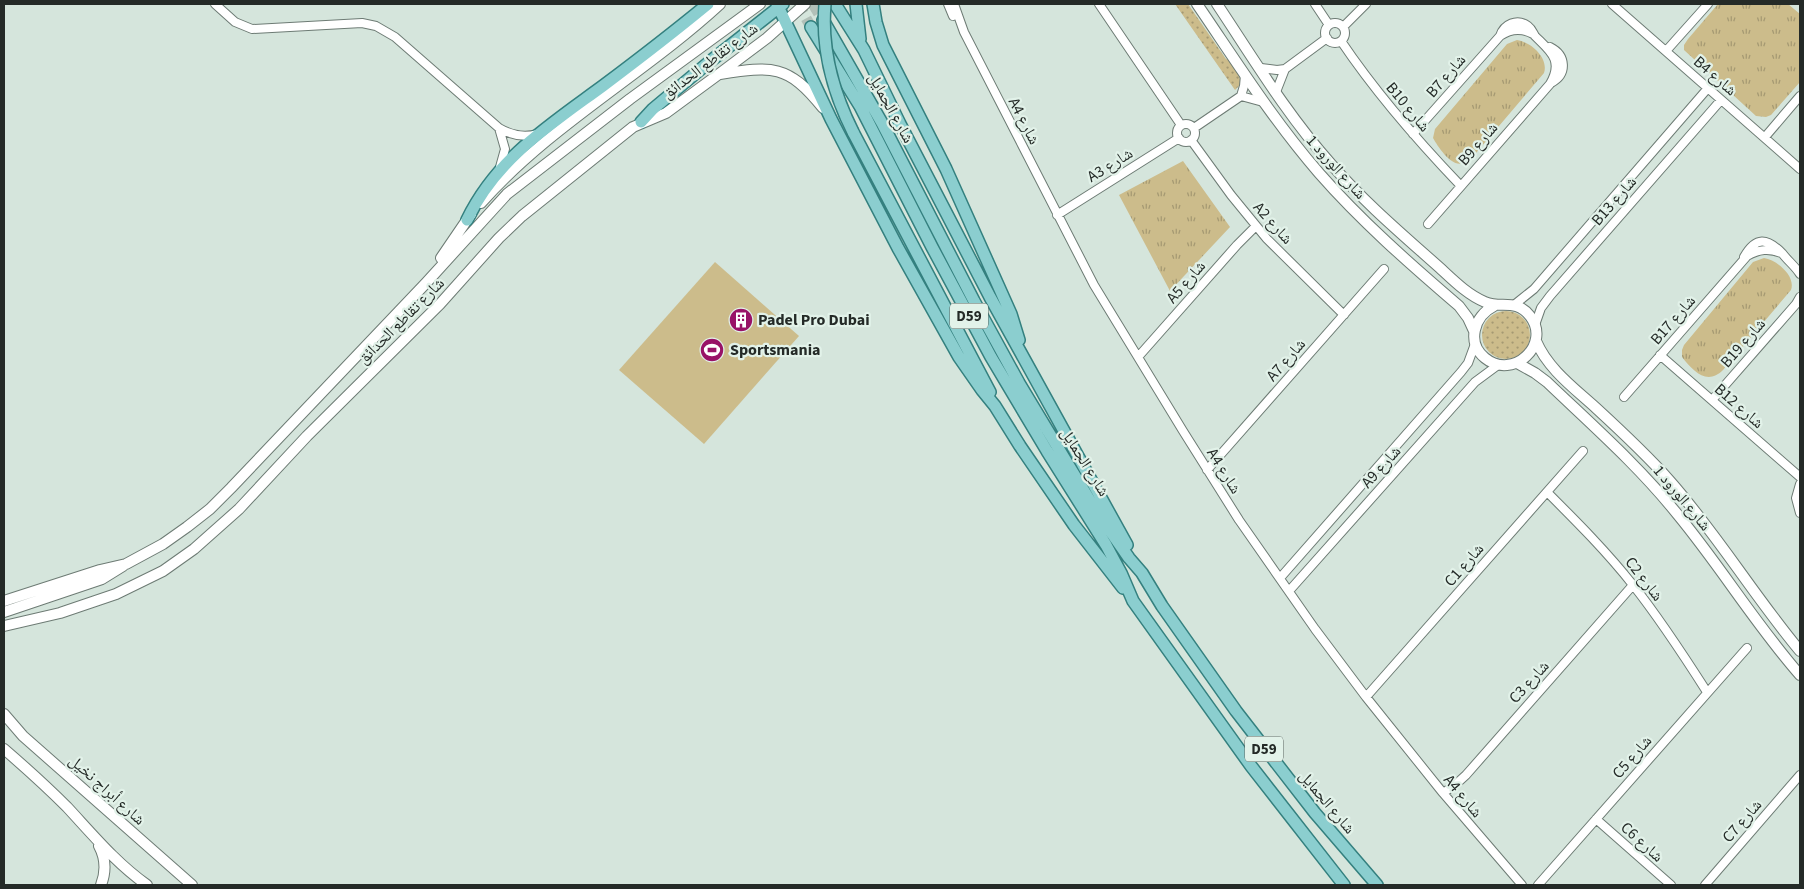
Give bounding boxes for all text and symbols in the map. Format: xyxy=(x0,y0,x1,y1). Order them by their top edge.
street label: شارع تقاطع الحدائق xyxy=(658,18,762,104)
street label: B7 شارع xyxy=(1421,50,1471,102)
street label: B4 شارع xyxy=(1689,51,1741,101)
street label: شارع الجمايل xyxy=(863,69,919,147)
street label: B10 شارع xyxy=(1381,77,1435,137)
street label: A4 شارع xyxy=(1003,94,1045,148)
street label: B9 شارع xyxy=(1453,118,1503,170)
street label: شارع الورود 1 xyxy=(1301,130,1371,204)
street label: A3 شارع xyxy=(1083,142,1137,188)
street label: B13 شارع xyxy=(1586,172,1642,230)
street label: A2 شارع xyxy=(1248,197,1298,249)
street label: A5 شارع xyxy=(1161,256,1211,308)
street label: شارع تقاطع الحدائق xyxy=(353,273,449,369)
street label: B17 شارع xyxy=(1645,291,1701,349)
road number: D59 xyxy=(950,304,988,328)
building icon: Padel Pro Dubai xyxy=(728,307,754,333)
place label: Padel Pro Dubai xyxy=(758,309,870,331)
street label: B19 شارع xyxy=(1715,314,1771,372)
street label: A7 شارع xyxy=(1261,334,1311,386)
sports icon: Sportsmania xyxy=(699,337,725,363)
place label: Sportsmania xyxy=(730,339,821,361)
street label: B12 شارع xyxy=(1710,378,1768,434)
street label: شارع الجمايل xyxy=(1055,423,1115,501)
street label: A9 شارع xyxy=(1356,441,1406,493)
street label: A4 شارع xyxy=(1201,444,1247,498)
street label: شارع الورود 1 xyxy=(1648,460,1716,536)
street label: C1 شارع xyxy=(1439,539,1489,591)
street label: C2 شارع xyxy=(1620,552,1668,606)
street label: C3 شارع xyxy=(1504,656,1554,708)
street label: C5 شارع xyxy=(1607,731,1657,783)
road number: D59 xyxy=(1245,736,1283,762)
street label: شارع أبراج نخيل xyxy=(64,750,150,830)
street label: شارع الجمايل xyxy=(1294,765,1360,839)
street label: A4 شارع xyxy=(1438,770,1488,822)
street label: C7 شارع xyxy=(1717,795,1767,847)
street label: C6 شارع xyxy=(1616,817,1668,867)

